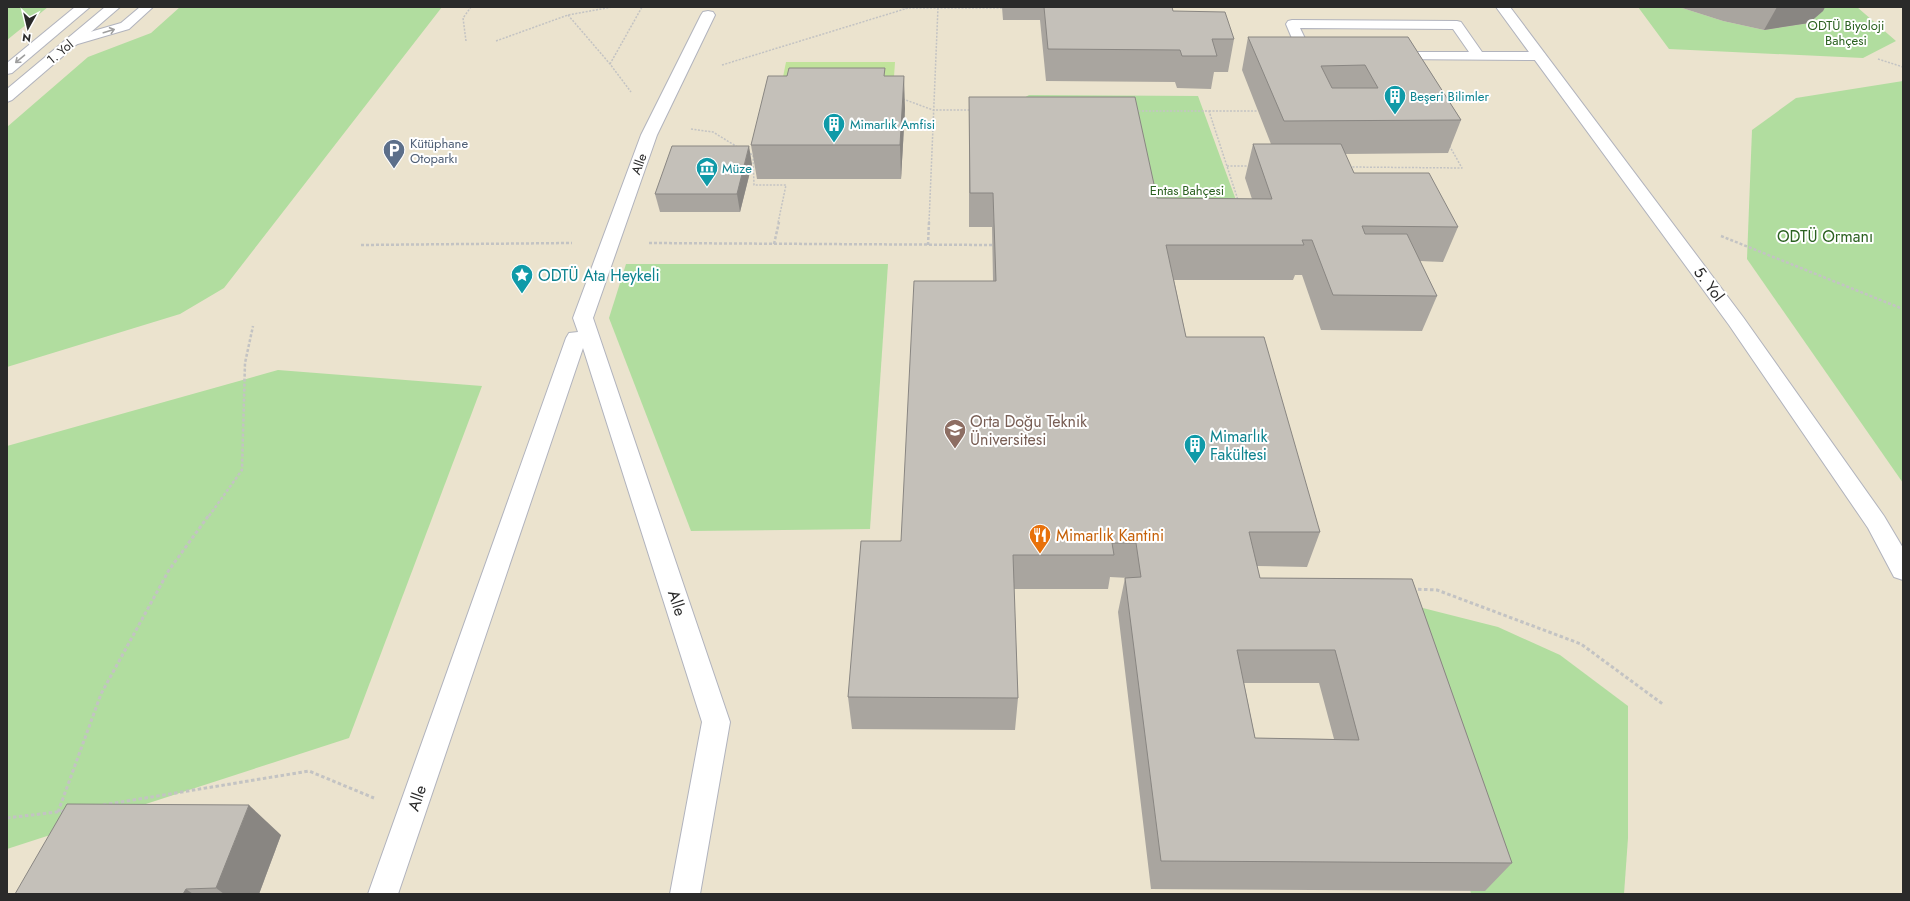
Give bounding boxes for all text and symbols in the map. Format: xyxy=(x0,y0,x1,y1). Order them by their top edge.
north arrow xyxy=(8,8,48,48)
park label: ODTÜ Biyoloji Bahçesi xyxy=(1808,16,1884,50)
one-way arrow xyxy=(102,27,115,34)
text: N xyxy=(21,29,32,46)
street label: 1. Yol xyxy=(43,35,78,69)
one-way arrow xyxy=(15,54,26,63)
building icon: Beşeri Bilimler xyxy=(1382,83,1408,116)
place label: Beşeri Bilimler xyxy=(1410,87,1489,106)
building icon: Mimarlık Amfisi xyxy=(821,111,847,144)
place label: Mimarlık Amfisi xyxy=(850,115,935,134)
place label: Kütüphane Otoparkı xyxy=(410,134,468,168)
parking icon: Kütüphane Otoparkı xyxy=(381,137,407,170)
street label: Alle xyxy=(626,150,652,177)
museum icon: Müze xyxy=(694,155,720,188)
place label: Müze xyxy=(722,159,752,178)
park label: Entas Bahçesi xyxy=(1150,181,1224,200)
park label: ODTÜ Ormanı xyxy=(1777,225,1873,248)
place icon: ODTÜ Ata Heykeli xyxy=(509,262,535,295)
street label: 5. Yol xyxy=(1688,262,1730,306)
place label: ODTÜ Ata Heykeli xyxy=(538,264,660,287)
place label: Orta Doğu Teknik Üniversitesi xyxy=(970,410,1088,451)
school or university icon: Orta Doğu Teknik Üniversitesi xyxy=(942,417,968,450)
place label: Mimarlık Fakültesi xyxy=(1210,425,1269,466)
building icon: Mimarlık Fakültesi xyxy=(1182,432,1208,465)
restaurant icon: Mimarlık Kantini xyxy=(1027,522,1053,555)
place label: Mimarlık Kantini xyxy=(1056,524,1164,547)
street label: Alle xyxy=(662,587,692,619)
street label: Alle xyxy=(402,782,432,814)

